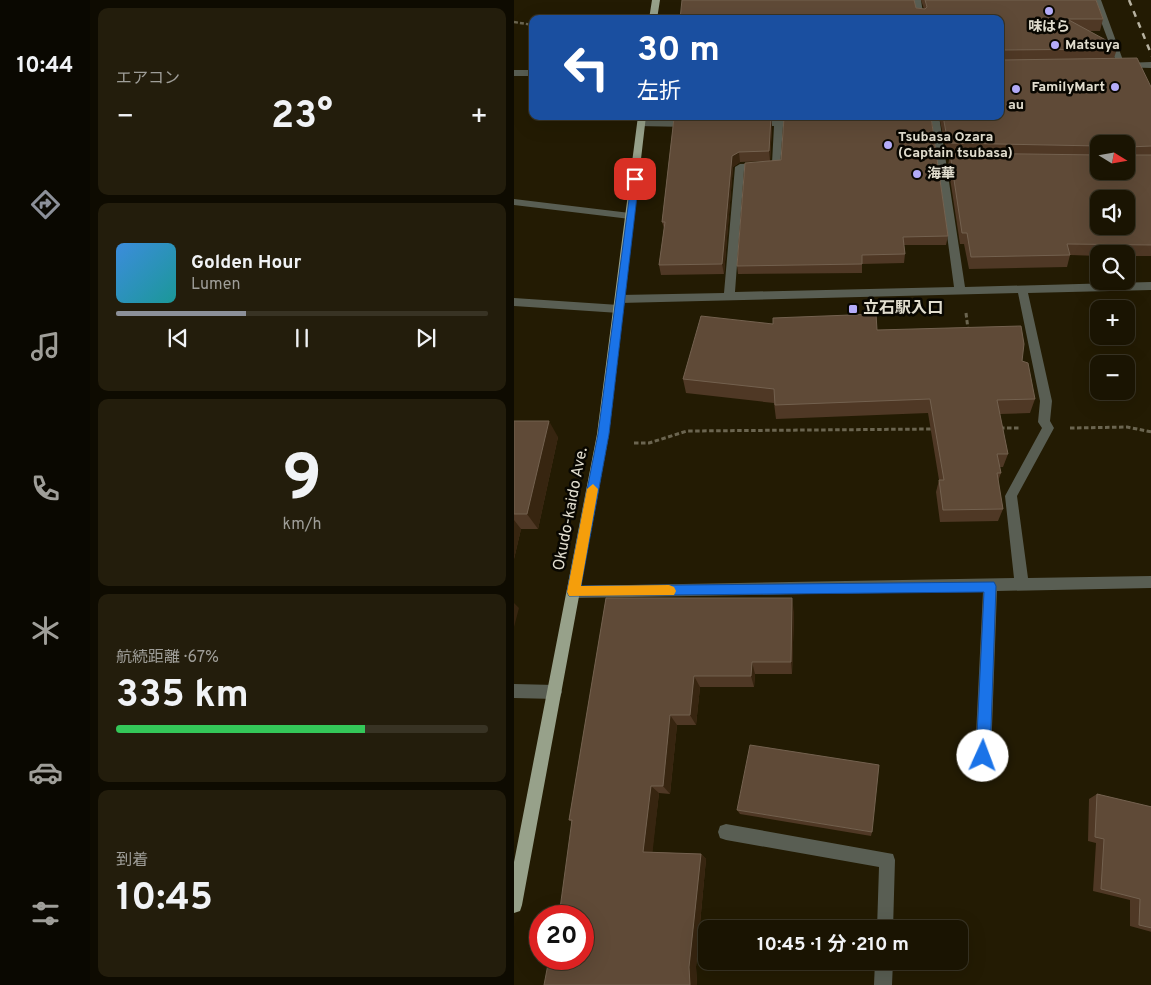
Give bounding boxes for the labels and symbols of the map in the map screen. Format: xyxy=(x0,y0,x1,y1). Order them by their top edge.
marker: 味はら xyxy=(1043,5,1055,17)
place label: 味はら xyxy=(1028,19,1070,36)
place label: Matsuya xyxy=(1065,37,1120,54)
marker: Matsuya xyxy=(1049,39,1061,51)
place label: FamilyMart xyxy=(1031,79,1105,96)
marker: FamilyMart xyxy=(1109,81,1121,93)
marker: au xyxy=(1010,83,1022,95)
place label: au xyxy=(1008,97,1024,114)
place label: Tsubasa Ozara (Captain tsubasa) xyxy=(898,129,1013,162)
north arrow xyxy=(1090,135,1135,180)
marker: Tsubasa Ozara (Captain tsubasa) xyxy=(882,139,894,151)
pin xyxy=(614,158,656,200)
place label: 海華 xyxy=(927,166,955,183)
marker: 海華 xyxy=(911,168,923,180)
place label: 立石駅入口 xyxy=(863,299,943,319)
marker: 立石駅入口 xyxy=(847,303,859,315)
street label: Okudo-kaido Ave. xyxy=(549,446,593,572)
position arrow xyxy=(956,729,1008,781)
speed limit sign: 20 xyxy=(529,905,594,970)

